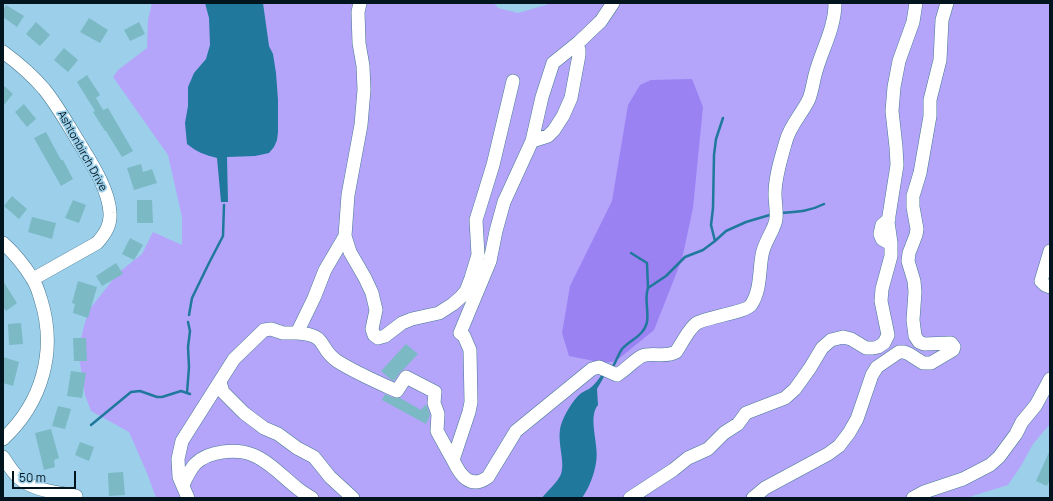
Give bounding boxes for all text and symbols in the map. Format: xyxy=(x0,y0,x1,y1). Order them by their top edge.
street label: Ashtonbirch Drive xyxy=(54,108,110,194)
scale bar xyxy=(14,463,78,489)
text: 50 m xyxy=(19,469,46,486)

